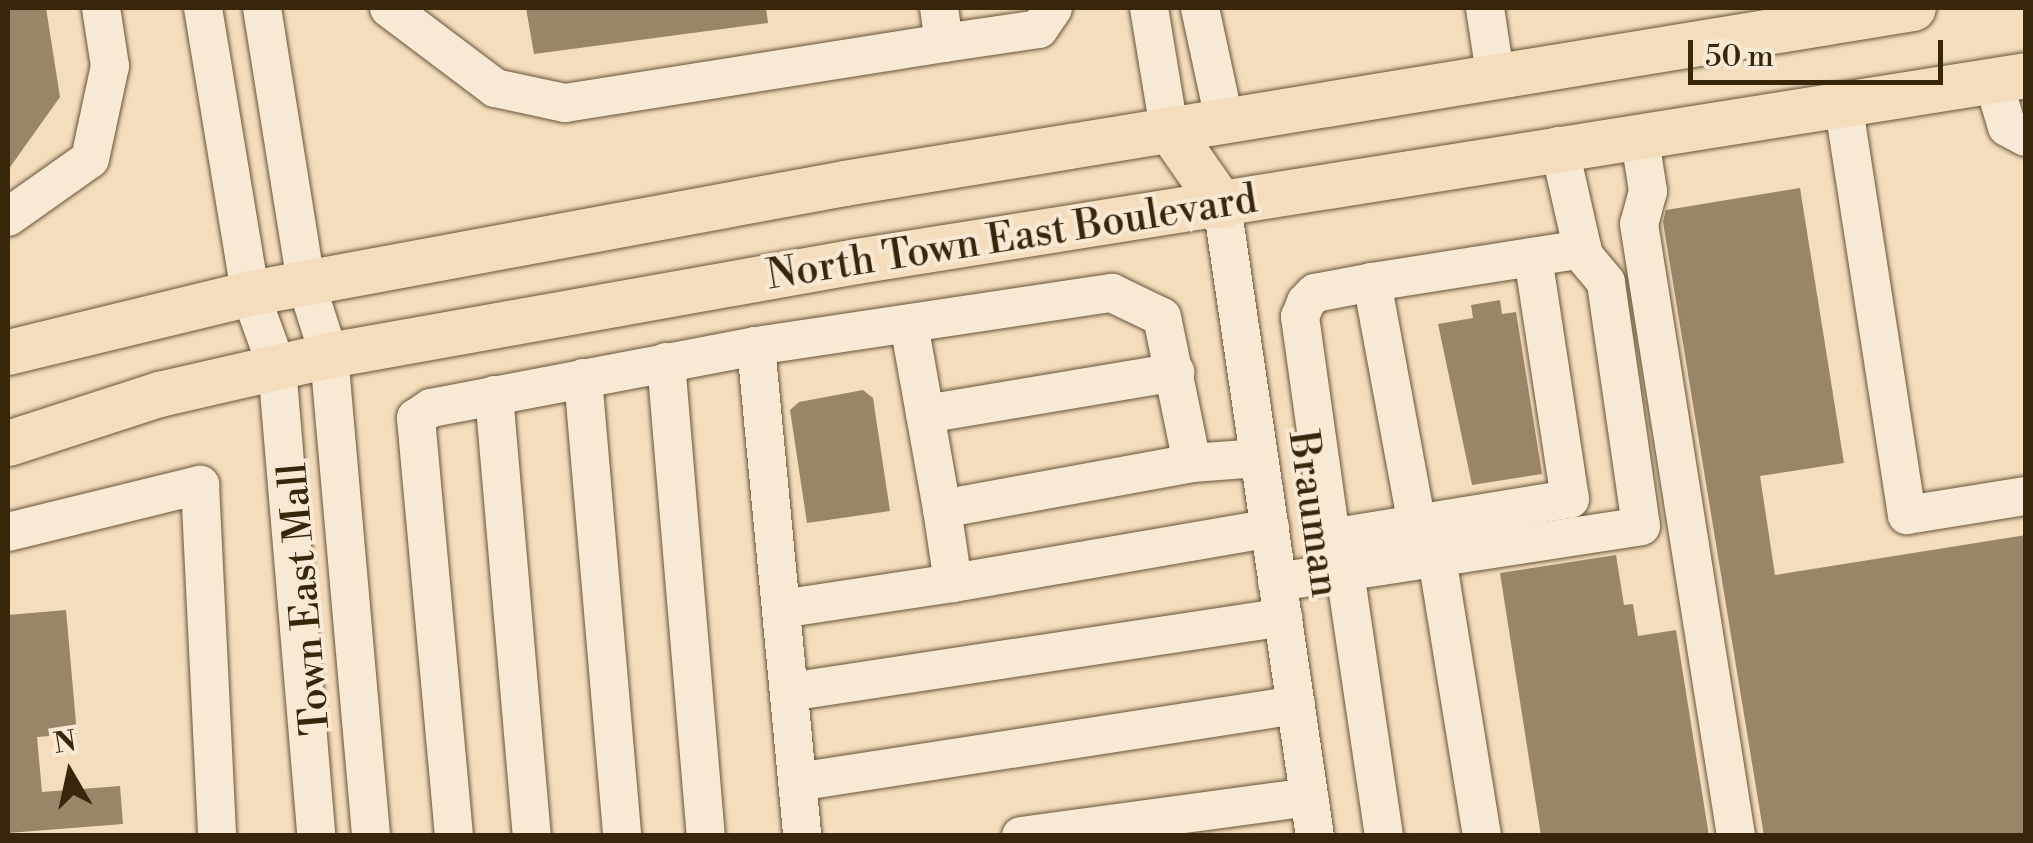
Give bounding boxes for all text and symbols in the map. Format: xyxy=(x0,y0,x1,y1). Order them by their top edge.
scale bar xyxy=(1693,20,1948,82)
text: 50 m xyxy=(1705,38,1774,76)
street label: North Town East Boulevard xyxy=(763,176,1261,300)
street label: Brauman xyxy=(1278,428,1348,600)
street label: Town East Mall xyxy=(269,461,341,737)
north arrow xyxy=(20,723,120,823)
text: N xyxy=(52,724,79,762)

